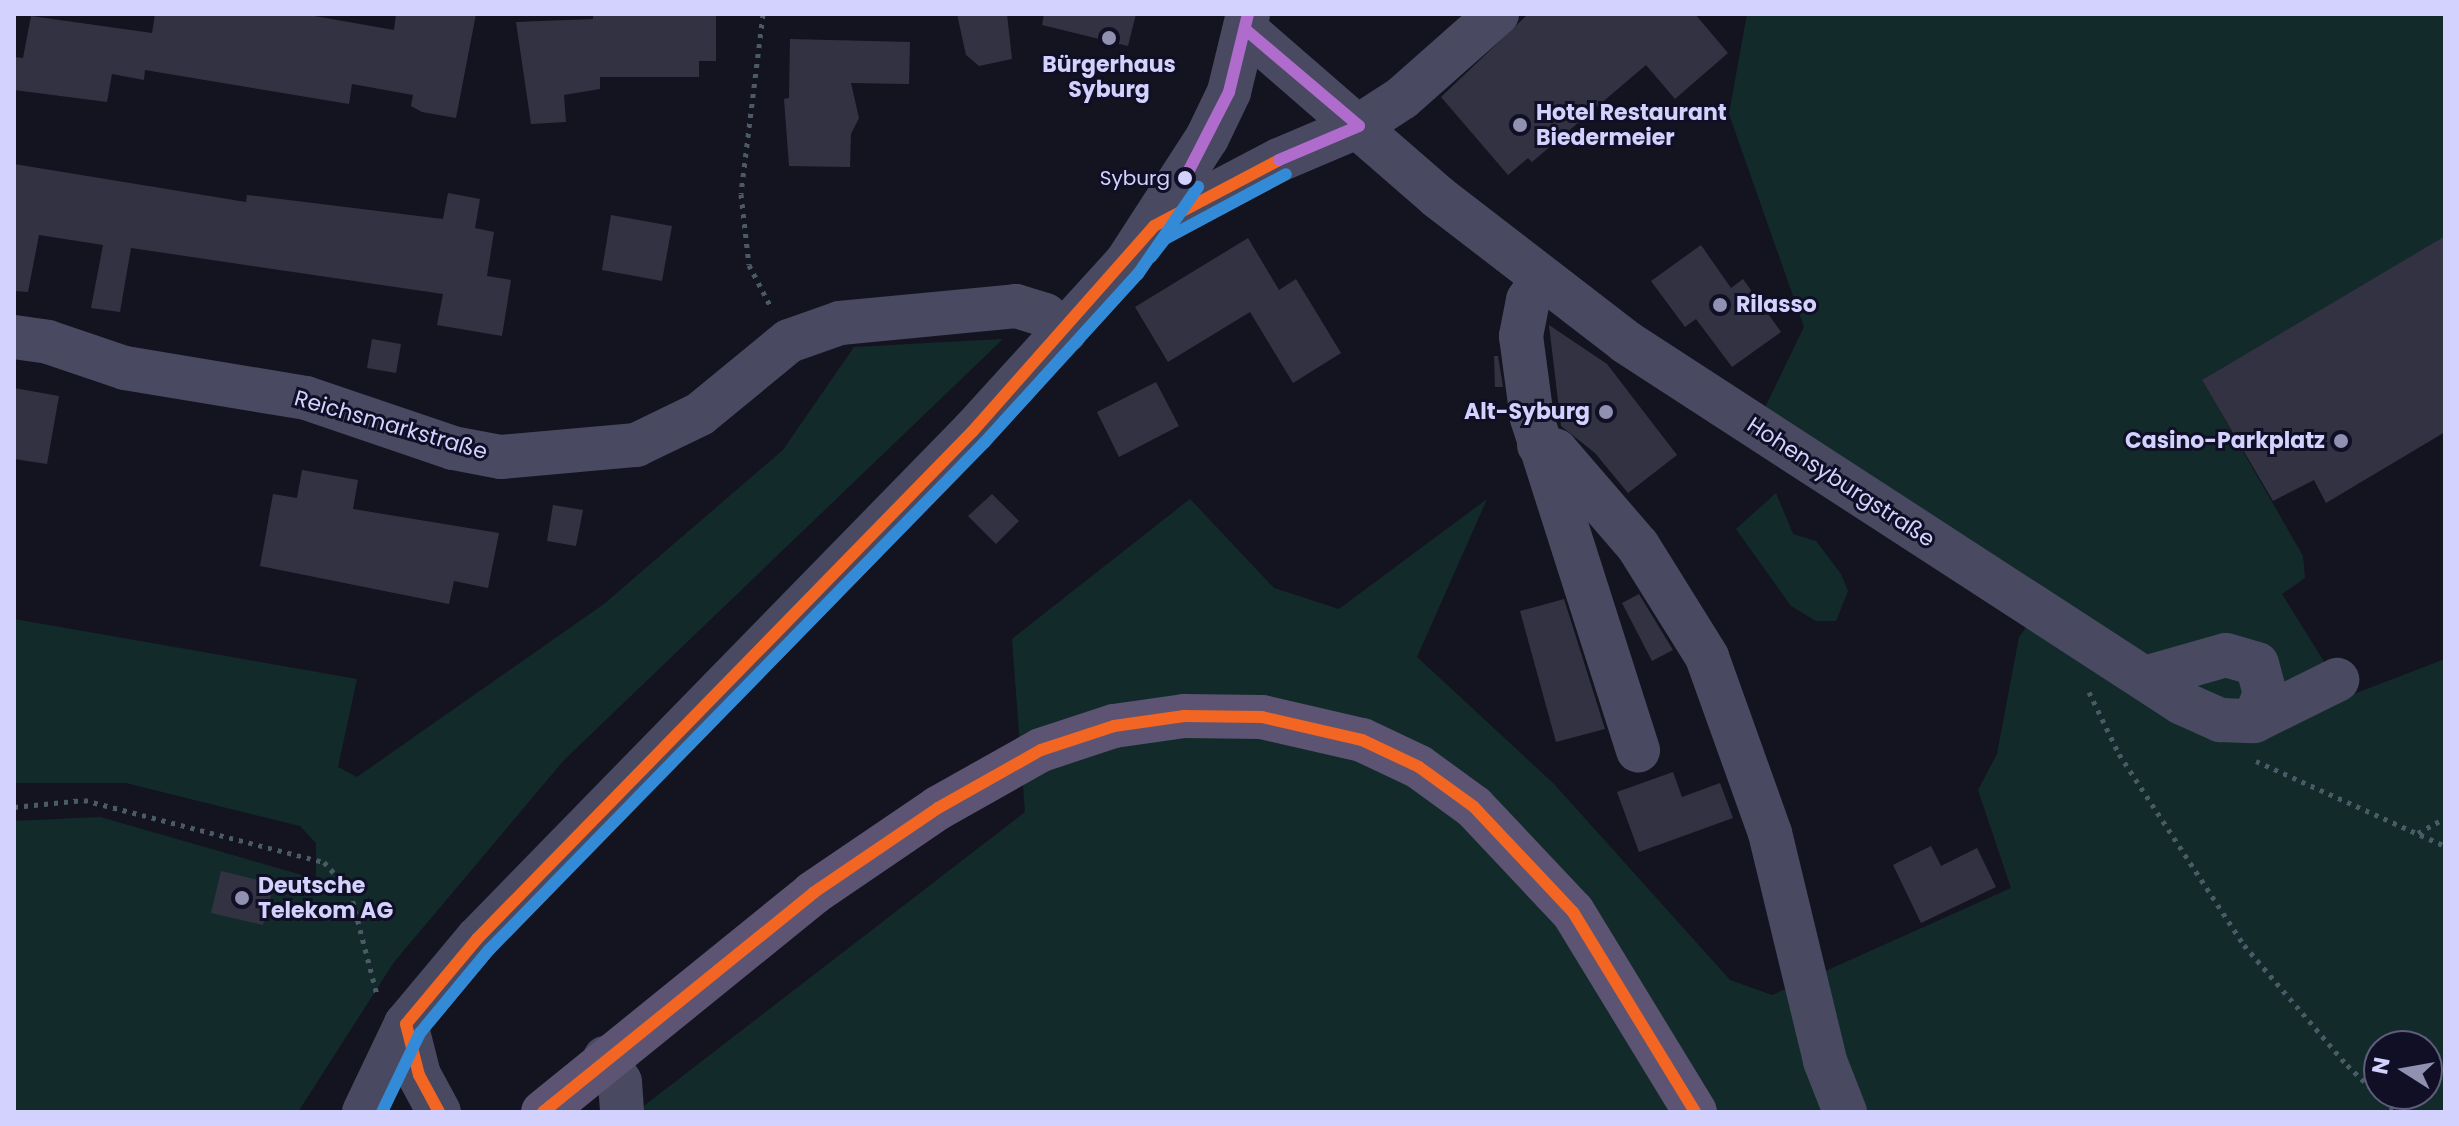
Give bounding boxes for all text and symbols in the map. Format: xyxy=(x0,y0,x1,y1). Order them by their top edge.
marker: Bürgerhaus Syburg xyxy=(1100,29,1118,47)
place label: Bürgerhaus Syburg xyxy=(1042,51,1176,102)
place label: Hotel Restaurant Biedermeier xyxy=(1536,99,1727,150)
marker: Hotel Restaurant Biedermeier xyxy=(1511,116,1529,134)
place label: Syburg xyxy=(1100,166,1170,190)
marker: Syburg xyxy=(1177,170,1193,186)
place label: Rilasso xyxy=(1736,292,1817,318)
marker: Rilasso xyxy=(1711,296,1729,314)
street label: Reichsmarkstraße xyxy=(291,385,491,465)
place label: Alt-Syburg xyxy=(1464,399,1590,425)
marker: Alt-Syburg xyxy=(1597,403,1615,421)
street label: Hohensyburgstraße xyxy=(1742,412,1940,552)
place label: Casino-Parkplatz xyxy=(2125,428,2325,454)
marker: Casino-Parkplatz xyxy=(2332,432,2350,450)
place label: Deutsche Telekom AG xyxy=(258,872,393,924)
marker: Deutsche Telekom AG xyxy=(233,889,251,907)
north arrow xyxy=(2363,1030,2443,1110)
text: N xyxy=(2364,1055,2398,1077)

